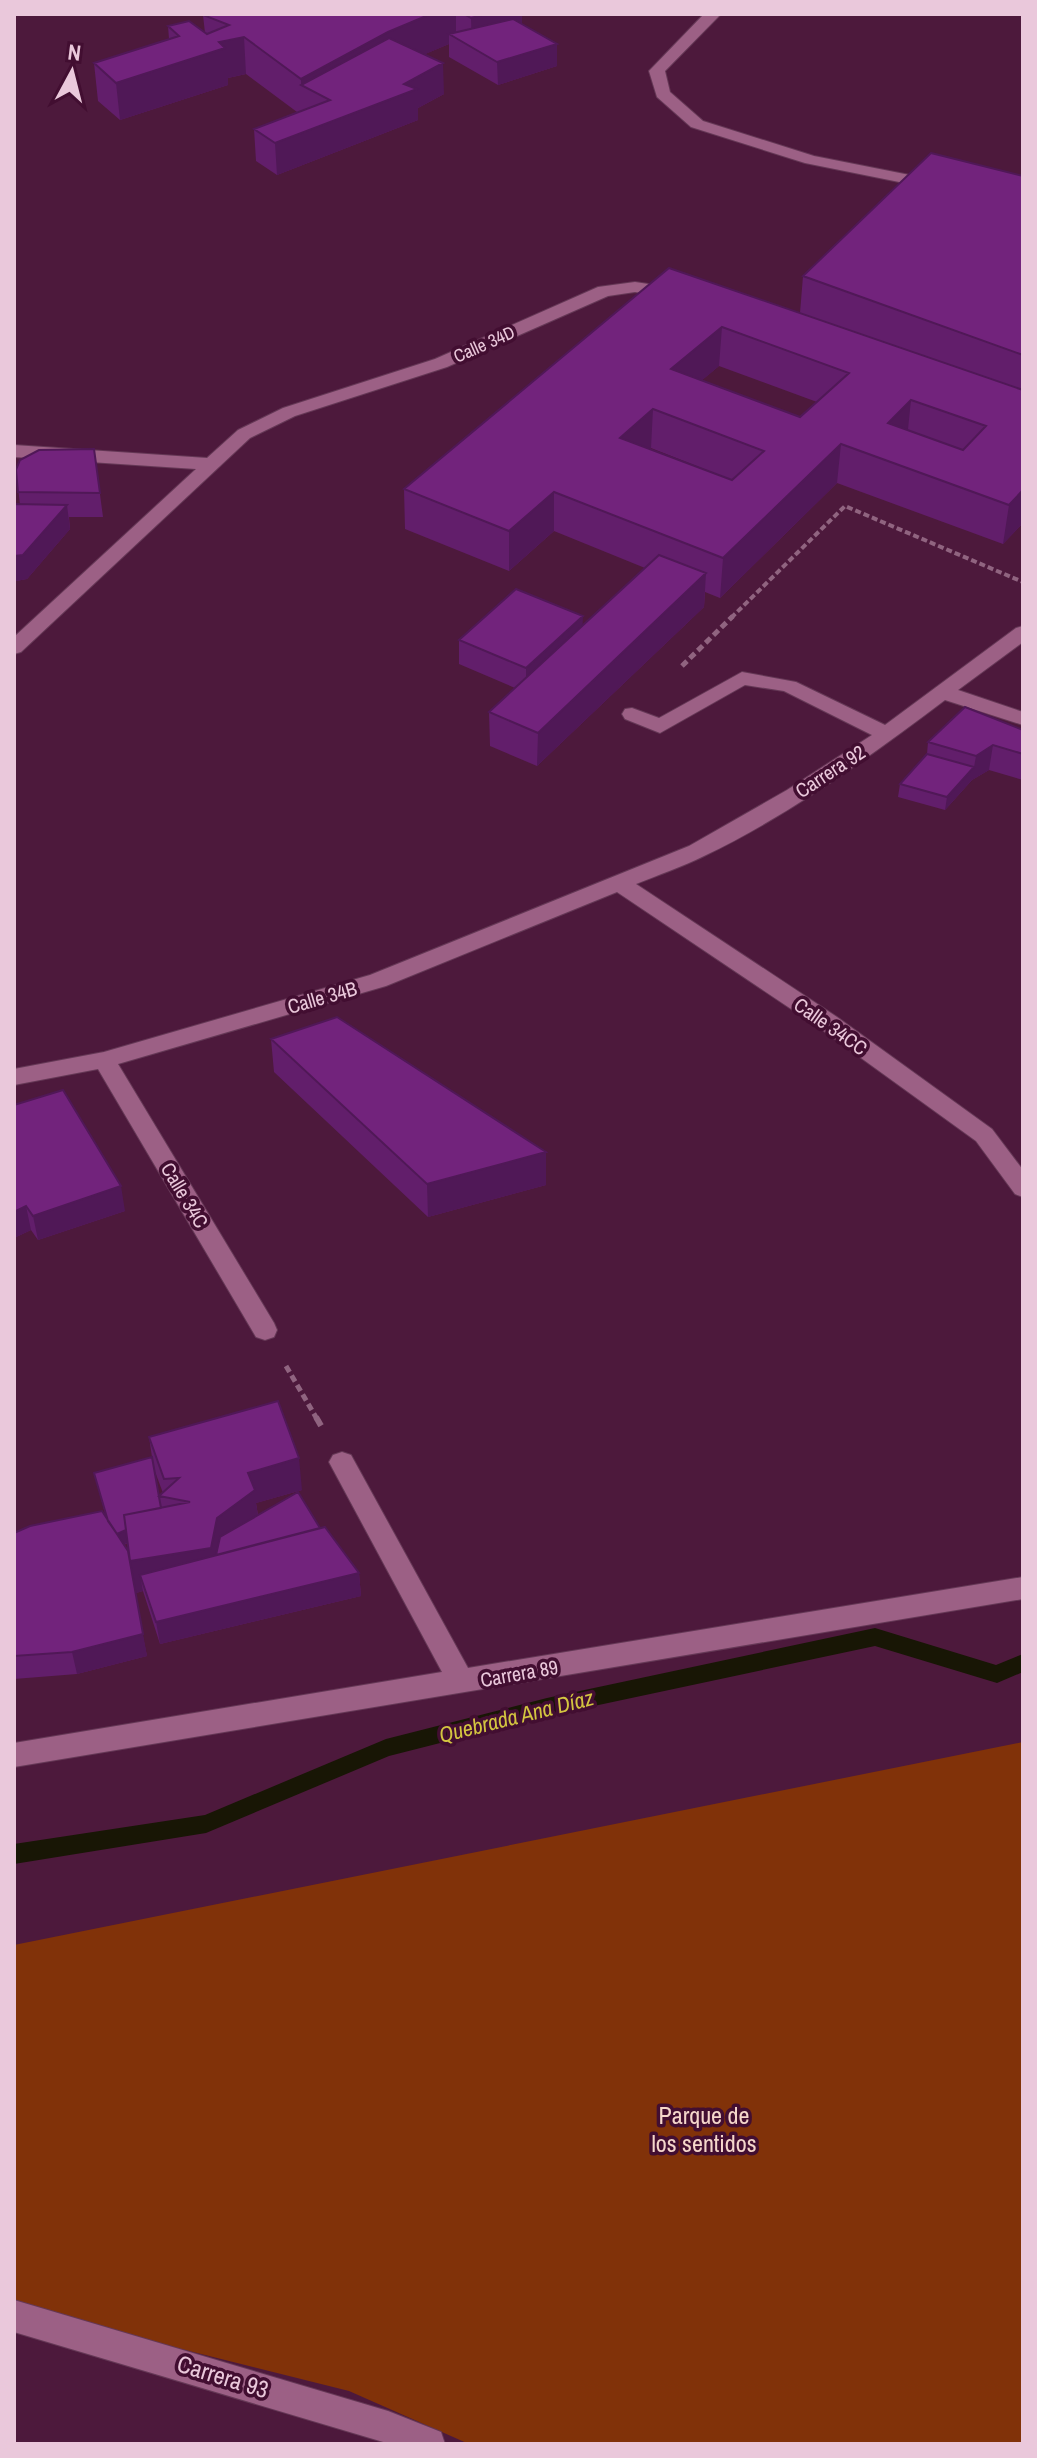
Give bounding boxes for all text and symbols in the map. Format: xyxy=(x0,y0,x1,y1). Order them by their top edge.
north arrow xyxy=(32,32,112,112)
text: N xyxy=(66,36,83,68)
street label: Calle 34D xyxy=(449,319,519,369)
street label: Carrera 92 xyxy=(790,738,870,804)
street label: Calle 34B xyxy=(284,974,360,1020)
street label: Calle 34CC xyxy=(789,991,873,1061)
street label: Calle 34C xyxy=(155,1157,215,1233)
street label: Carrera 89 xyxy=(478,1653,560,1693)
water label: Quebrada Ana Díaz xyxy=(436,1682,597,1750)
park label: Parque de los sentidos xyxy=(651,2099,757,2159)
street label: Carrera 93 xyxy=(173,2347,273,2405)

